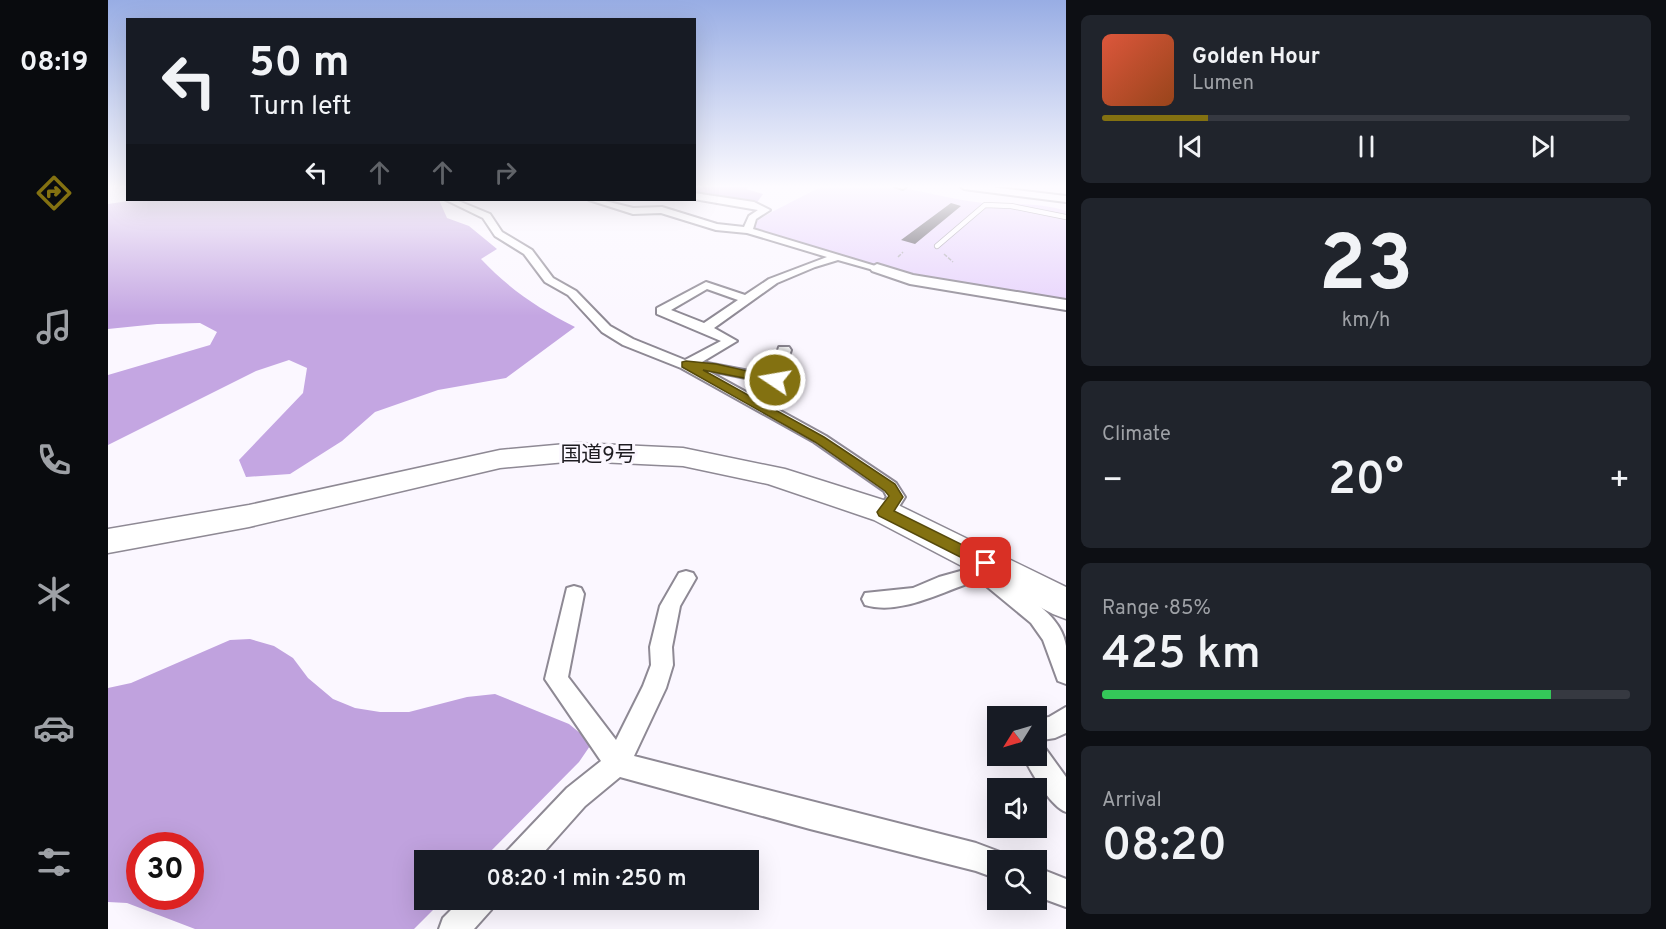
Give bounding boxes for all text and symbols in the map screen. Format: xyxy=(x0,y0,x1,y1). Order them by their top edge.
text: 50 m xyxy=(249,38,350,91)
icon: left xyxy=(150,42,228,120)
text: Golden Hour xyxy=(1192,44,1320,71)
text: 08:19 xyxy=(20,46,88,80)
text: Lumen xyxy=(1192,71,1254,97)
text: Turn left xyxy=(249,90,351,124)
icon: previous xyxy=(1174,130,1207,163)
icon: pause xyxy=(1350,130,1383,163)
icon: next xyxy=(1526,130,1559,163)
icon: left xyxy=(300,156,333,189)
icon: ahead xyxy=(363,156,396,189)
icon: ahead xyxy=(426,156,459,189)
icon: right xyxy=(489,156,522,189)
icon: directions xyxy=(33,172,75,214)
text: 23 xyxy=(1319,219,1413,318)
icon: music xyxy=(33,306,75,348)
text: km/h xyxy=(1342,308,1390,334)
position arrow xyxy=(743,348,807,412)
text: Climate xyxy=(1102,422,1171,448)
icon: phone xyxy=(33,439,75,481)
street label: 国道9号 xyxy=(560,442,636,469)
text: 20° xyxy=(1328,453,1404,510)
text: − xyxy=(1102,461,1123,503)
text: + xyxy=(1609,461,1630,503)
pin xyxy=(960,537,1011,588)
icon: arrive xyxy=(969,546,1002,579)
icon: climate xyxy=(33,573,75,615)
text: Range · 85% xyxy=(1102,596,1211,622)
text: 425 km xyxy=(1102,627,1261,684)
north arrow xyxy=(987,706,1047,766)
map controls xyxy=(987,706,1047,910)
icon: car xyxy=(33,707,75,749)
button: sound xyxy=(987,778,1047,838)
text: Arrival xyxy=(1102,788,1162,814)
text: 08:20 xyxy=(1102,819,1227,876)
speed limit sign: 30 xyxy=(126,832,204,910)
icon: filters xyxy=(33,841,75,883)
button: search xyxy=(987,850,1047,910)
text: 08:20 · 1 min · 250 m xyxy=(486,866,687,893)

